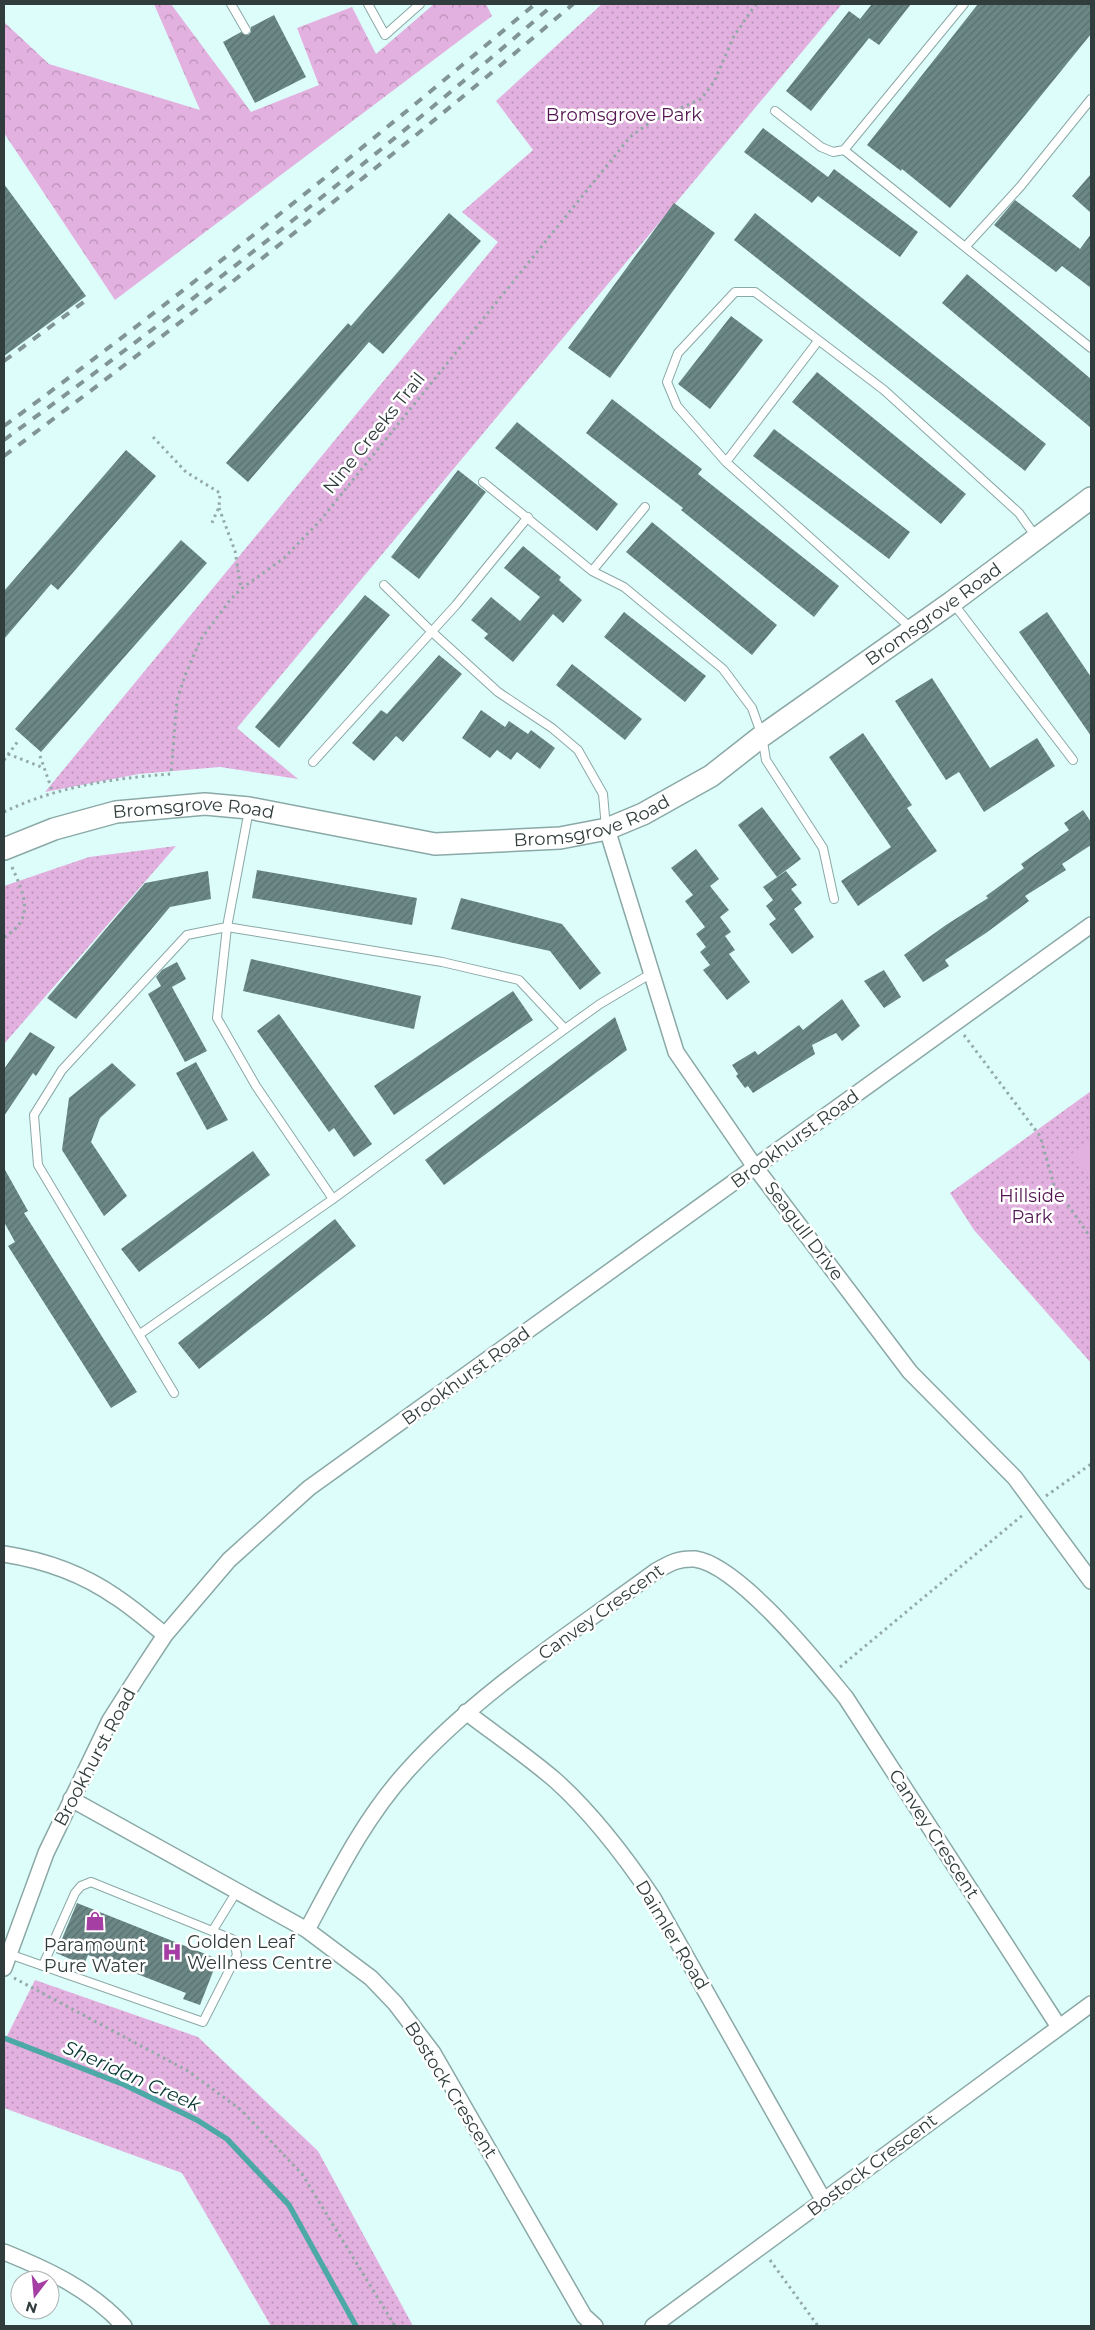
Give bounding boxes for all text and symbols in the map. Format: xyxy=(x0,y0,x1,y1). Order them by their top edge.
park label: Bromsgrove Park xyxy=(546,104,702,126)
street label: Nine Creeks Trail xyxy=(318,368,430,498)
street label: Bromsgrove Road xyxy=(861,558,1006,671)
street label: Bromsgrove Road xyxy=(513,790,674,851)
street label: Bromsgrove Road xyxy=(112,793,276,824)
street label: Brookhurst Road xyxy=(727,1085,863,1193)
street label: Seagull Drive xyxy=(760,1177,848,1285)
park label: Hillside Park xyxy=(999,1185,1065,1228)
street label: Brookhurst Road xyxy=(398,1322,534,1430)
street label: Canvey Crescent xyxy=(534,1559,668,1665)
street label: Brookhurst Road xyxy=(49,1684,141,1830)
street label: Canvey Crescent xyxy=(884,1765,984,1903)
street label: Daimler Road xyxy=(631,1876,713,1994)
shop icon: Paramount Pure Water xyxy=(84,1910,106,1932)
place label: Golden Leaf Wellness Centre xyxy=(187,1931,333,1974)
place label: Paramount Pure Water xyxy=(44,1934,146,1977)
hospital icon: Golden Leaf Wellness Centre xyxy=(161,1941,183,1963)
street label: Bostock Crescent xyxy=(400,2018,502,2162)
water label: Sheridan Creek xyxy=(60,2036,205,2117)
street label: Bostock Crescent xyxy=(803,2109,941,2221)
north arrow xyxy=(10,2270,60,2320)
text: N xyxy=(23,2297,39,2318)

